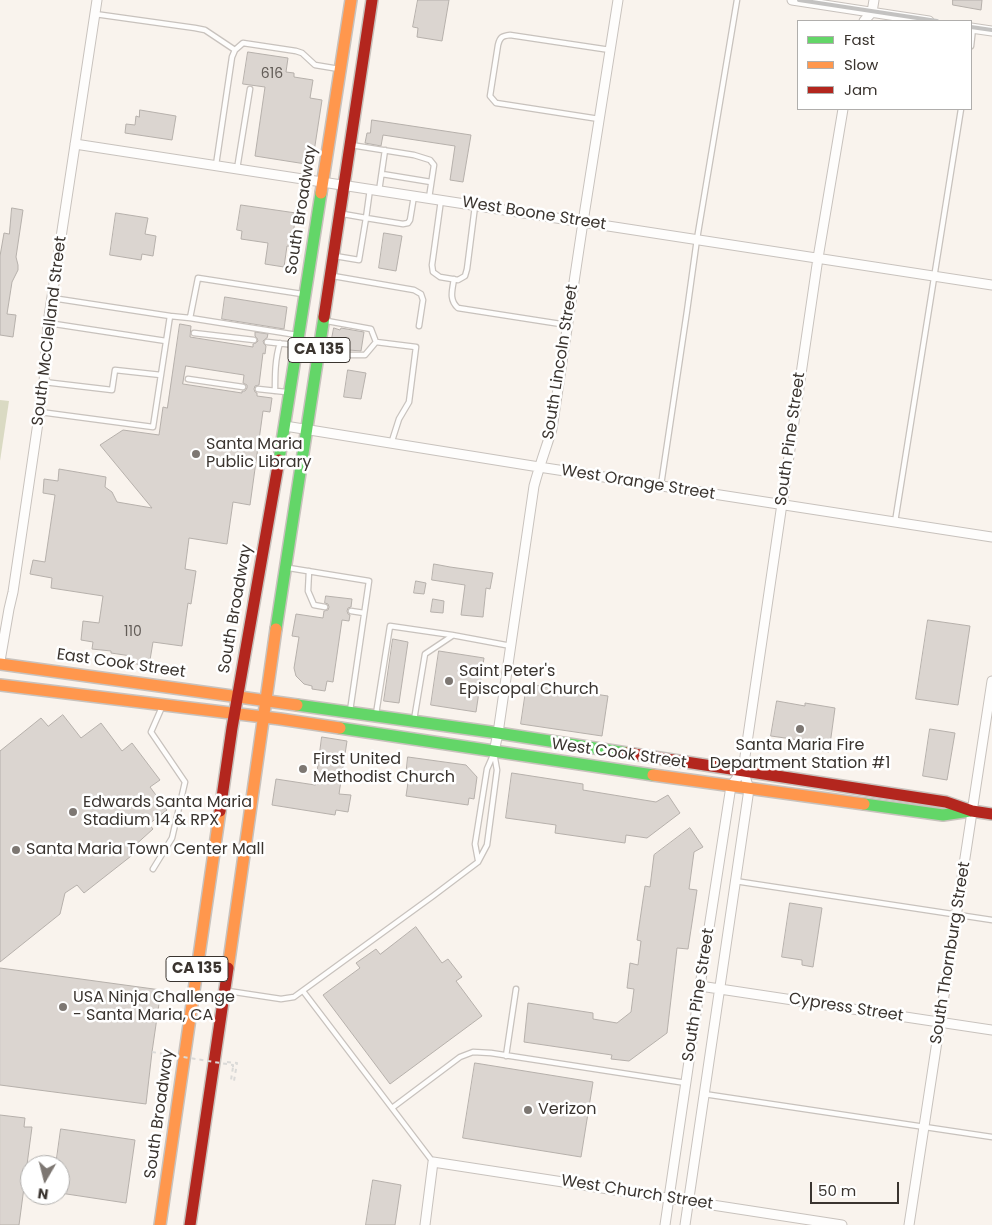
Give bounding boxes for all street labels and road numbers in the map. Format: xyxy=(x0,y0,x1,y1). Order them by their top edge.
street label: South Broadway xyxy=(282,144,322,276)
street label: West Boone Street xyxy=(461,193,607,235)
street label: South McClelland Street xyxy=(29,235,71,427)
street label: South Lincoln Street xyxy=(539,283,583,441)
road number: CA 135 xyxy=(288,338,350,362)
street label: South Pine Street xyxy=(772,371,810,507)
street label: West Orange Street xyxy=(560,461,716,505)
street label: South Broadway xyxy=(215,543,257,675)
street label: East Cook Street xyxy=(55,645,187,683)
street label: West Cook Street xyxy=(550,735,688,773)
street label: South Thornburg Street xyxy=(927,860,975,1046)
street label: South Pine Street xyxy=(679,927,719,1063)
road number: CA 135 xyxy=(166,956,228,982)
street label: Cypress Street xyxy=(787,989,905,1027)
street label: South Broadway xyxy=(141,1048,179,1180)
street label: West Church Street xyxy=(560,1171,714,1215)

